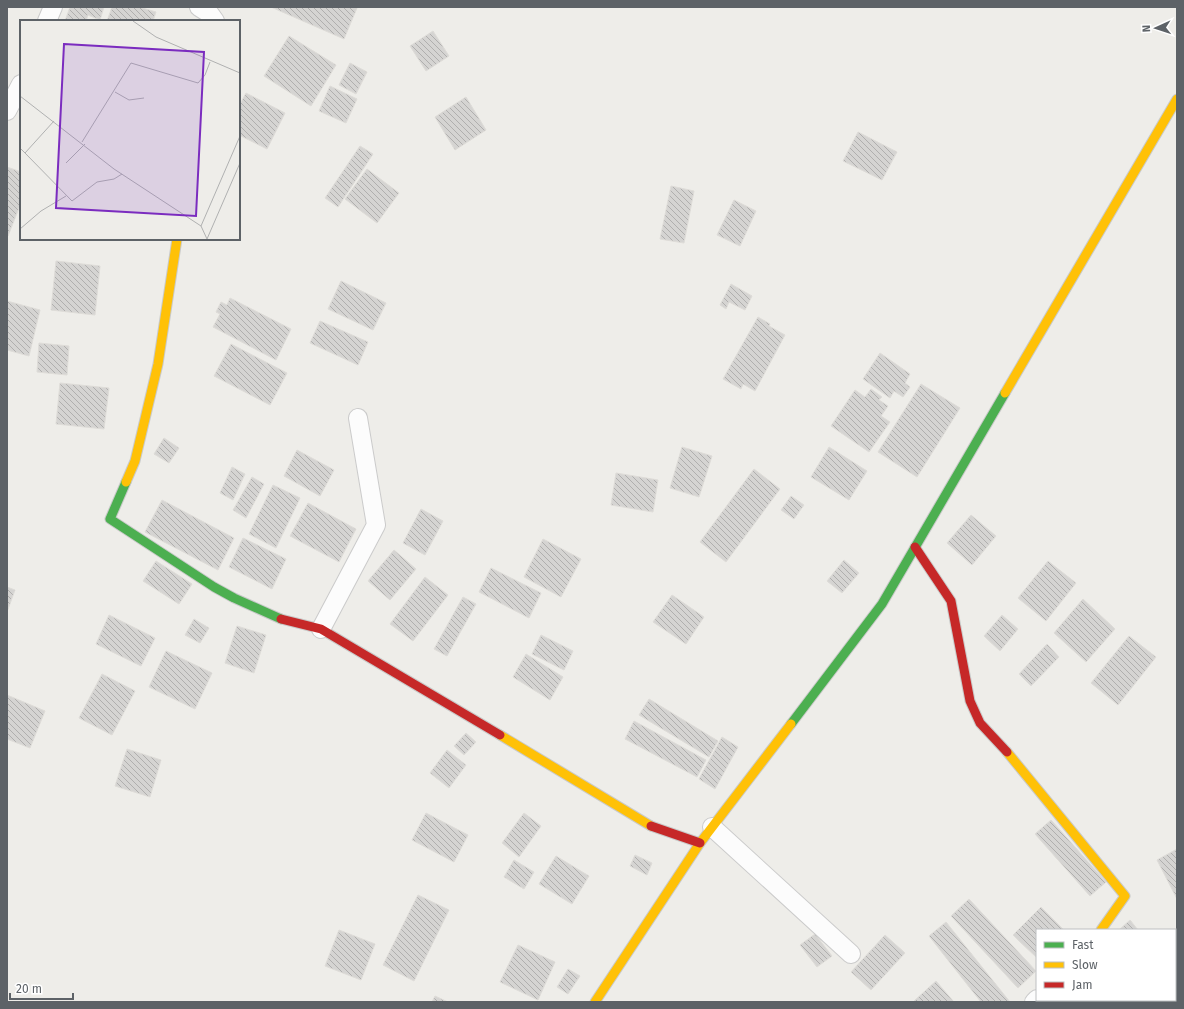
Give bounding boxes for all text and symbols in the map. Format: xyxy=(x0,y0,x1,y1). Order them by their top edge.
north arrow xyxy=(1136,8,1176,48)
inset map xyxy=(20,20,240,240)
text: N xyxy=(1140,25,1153,32)
legend xyxy=(1036,929,1176,1001)
text: Fast xyxy=(1072,938,1094,952)
text: Slow xyxy=(1072,958,1098,972)
scale bar xyxy=(10,975,73,1001)
text: Jam xyxy=(1072,978,1092,992)
text: 20 m xyxy=(16,982,42,996)

